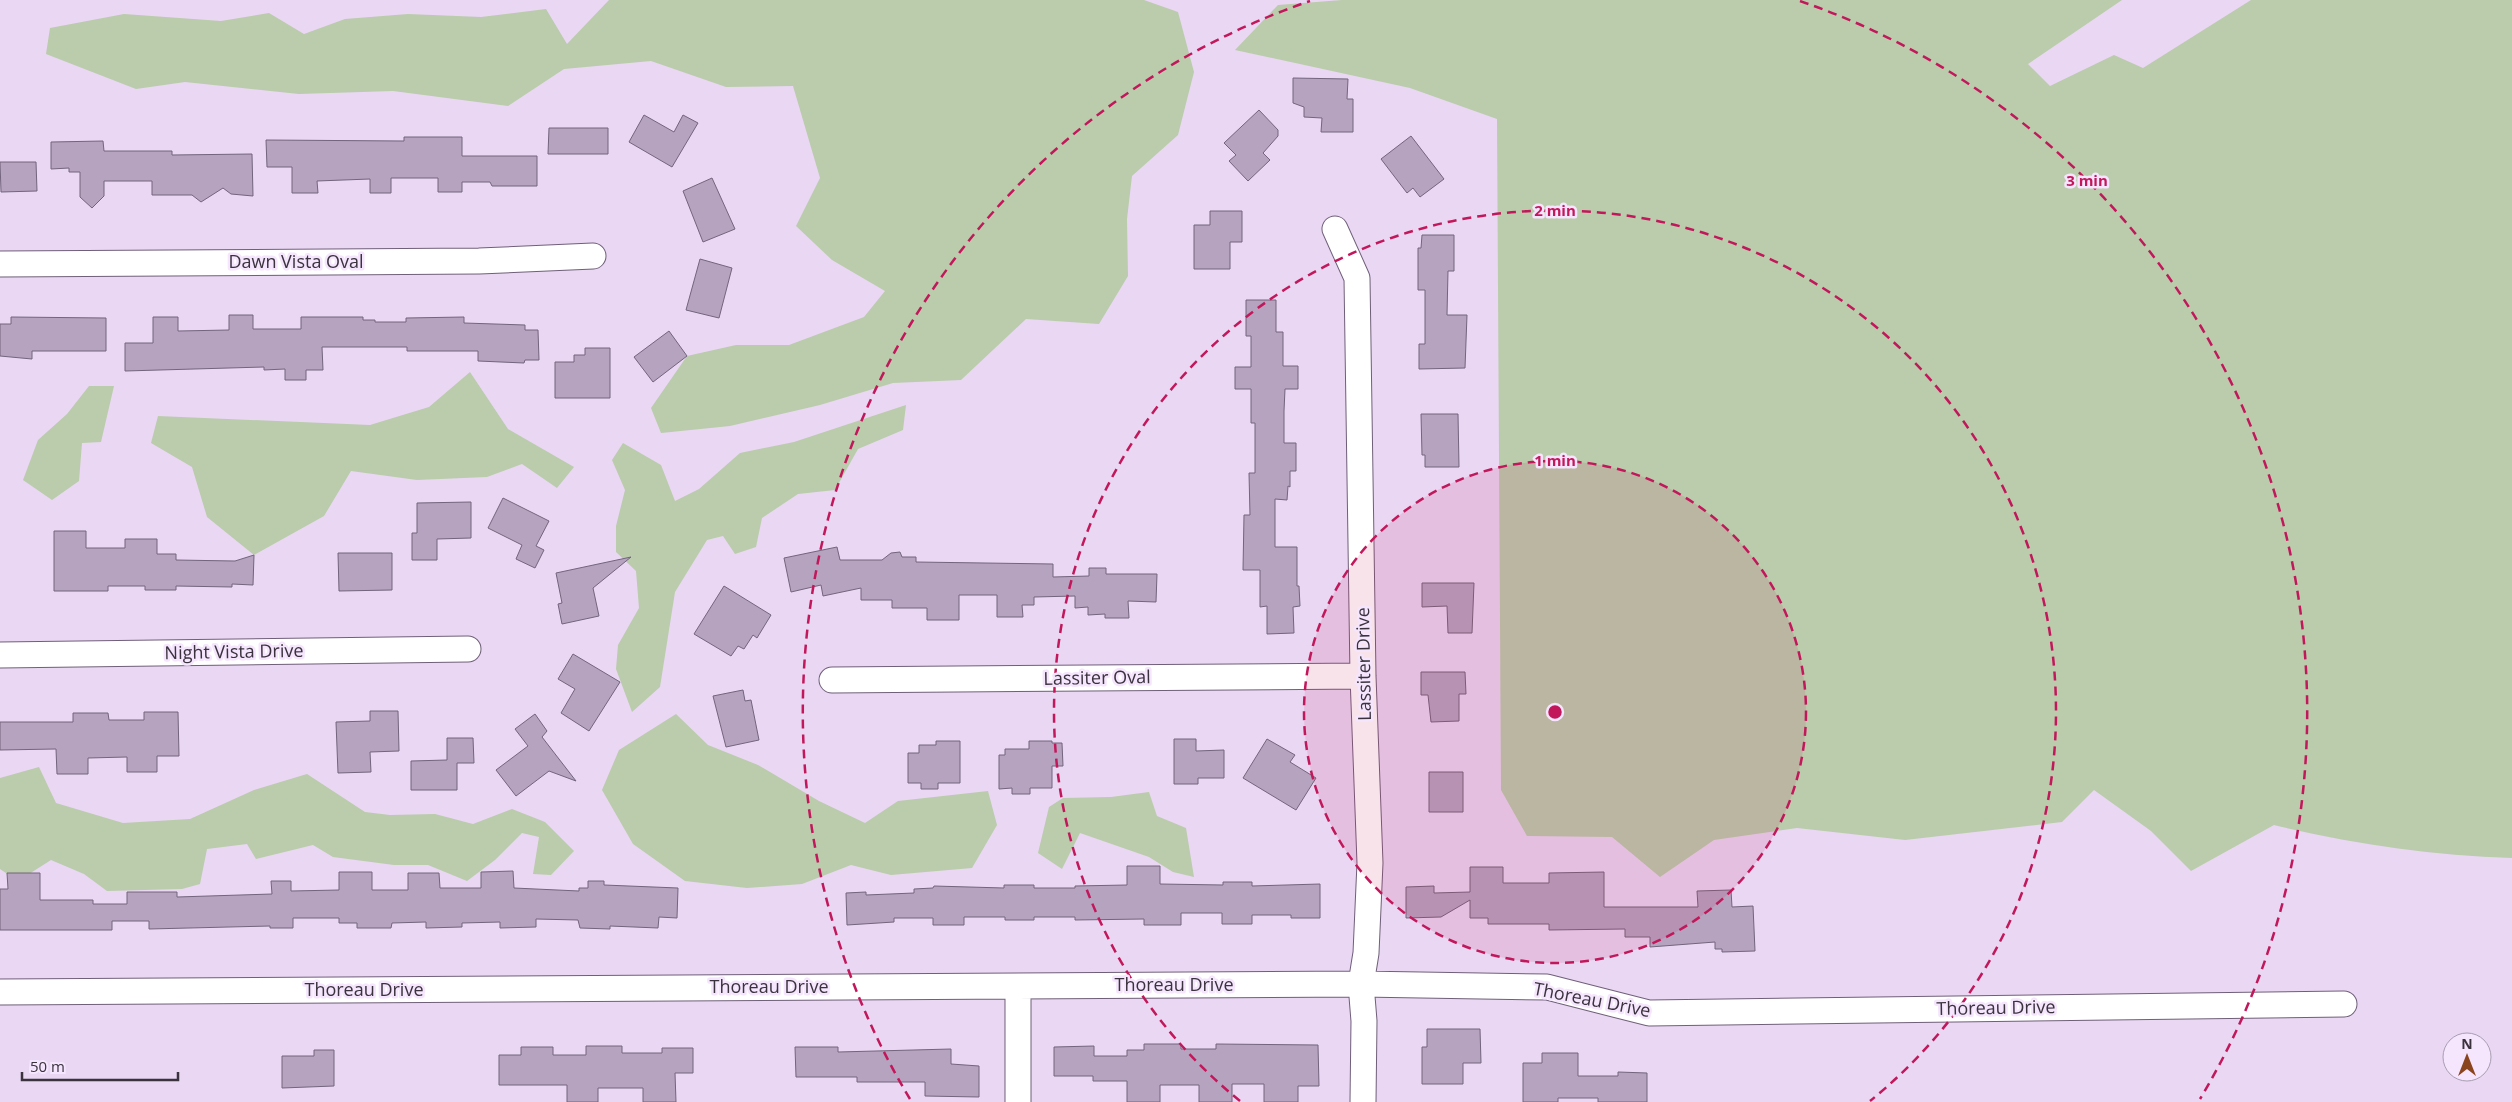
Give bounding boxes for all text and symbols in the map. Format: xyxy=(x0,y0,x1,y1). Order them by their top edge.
text: 3 min xyxy=(2066,170,2108,190)
text: 2 min xyxy=(1534,200,1576,220)
street label: Dawn Vista Oval xyxy=(228,249,364,273)
text: 1 min xyxy=(1534,450,1576,470)
street label: Lassiter Drive xyxy=(1350,607,1376,721)
street label: Night Vista Drive xyxy=(164,638,304,664)
street label: Lassiter Oval xyxy=(1043,664,1151,690)
centre of rings xyxy=(1546,703,1564,721)
street label: Thoreau Drive xyxy=(1114,972,1234,996)
street label: Thoreau Drive xyxy=(709,974,829,998)
street label: Thoreau Drive xyxy=(1531,976,1653,1022)
street label: Thoreau Drive xyxy=(304,977,424,1001)
street label: Thoreau Drive xyxy=(1936,994,2056,1020)
north arrow xyxy=(2442,1032,2492,1082)
text: N xyxy=(2461,1034,2473,1053)
scale bar xyxy=(22,1050,179,1082)
text: 50 m xyxy=(30,1056,65,1076)

